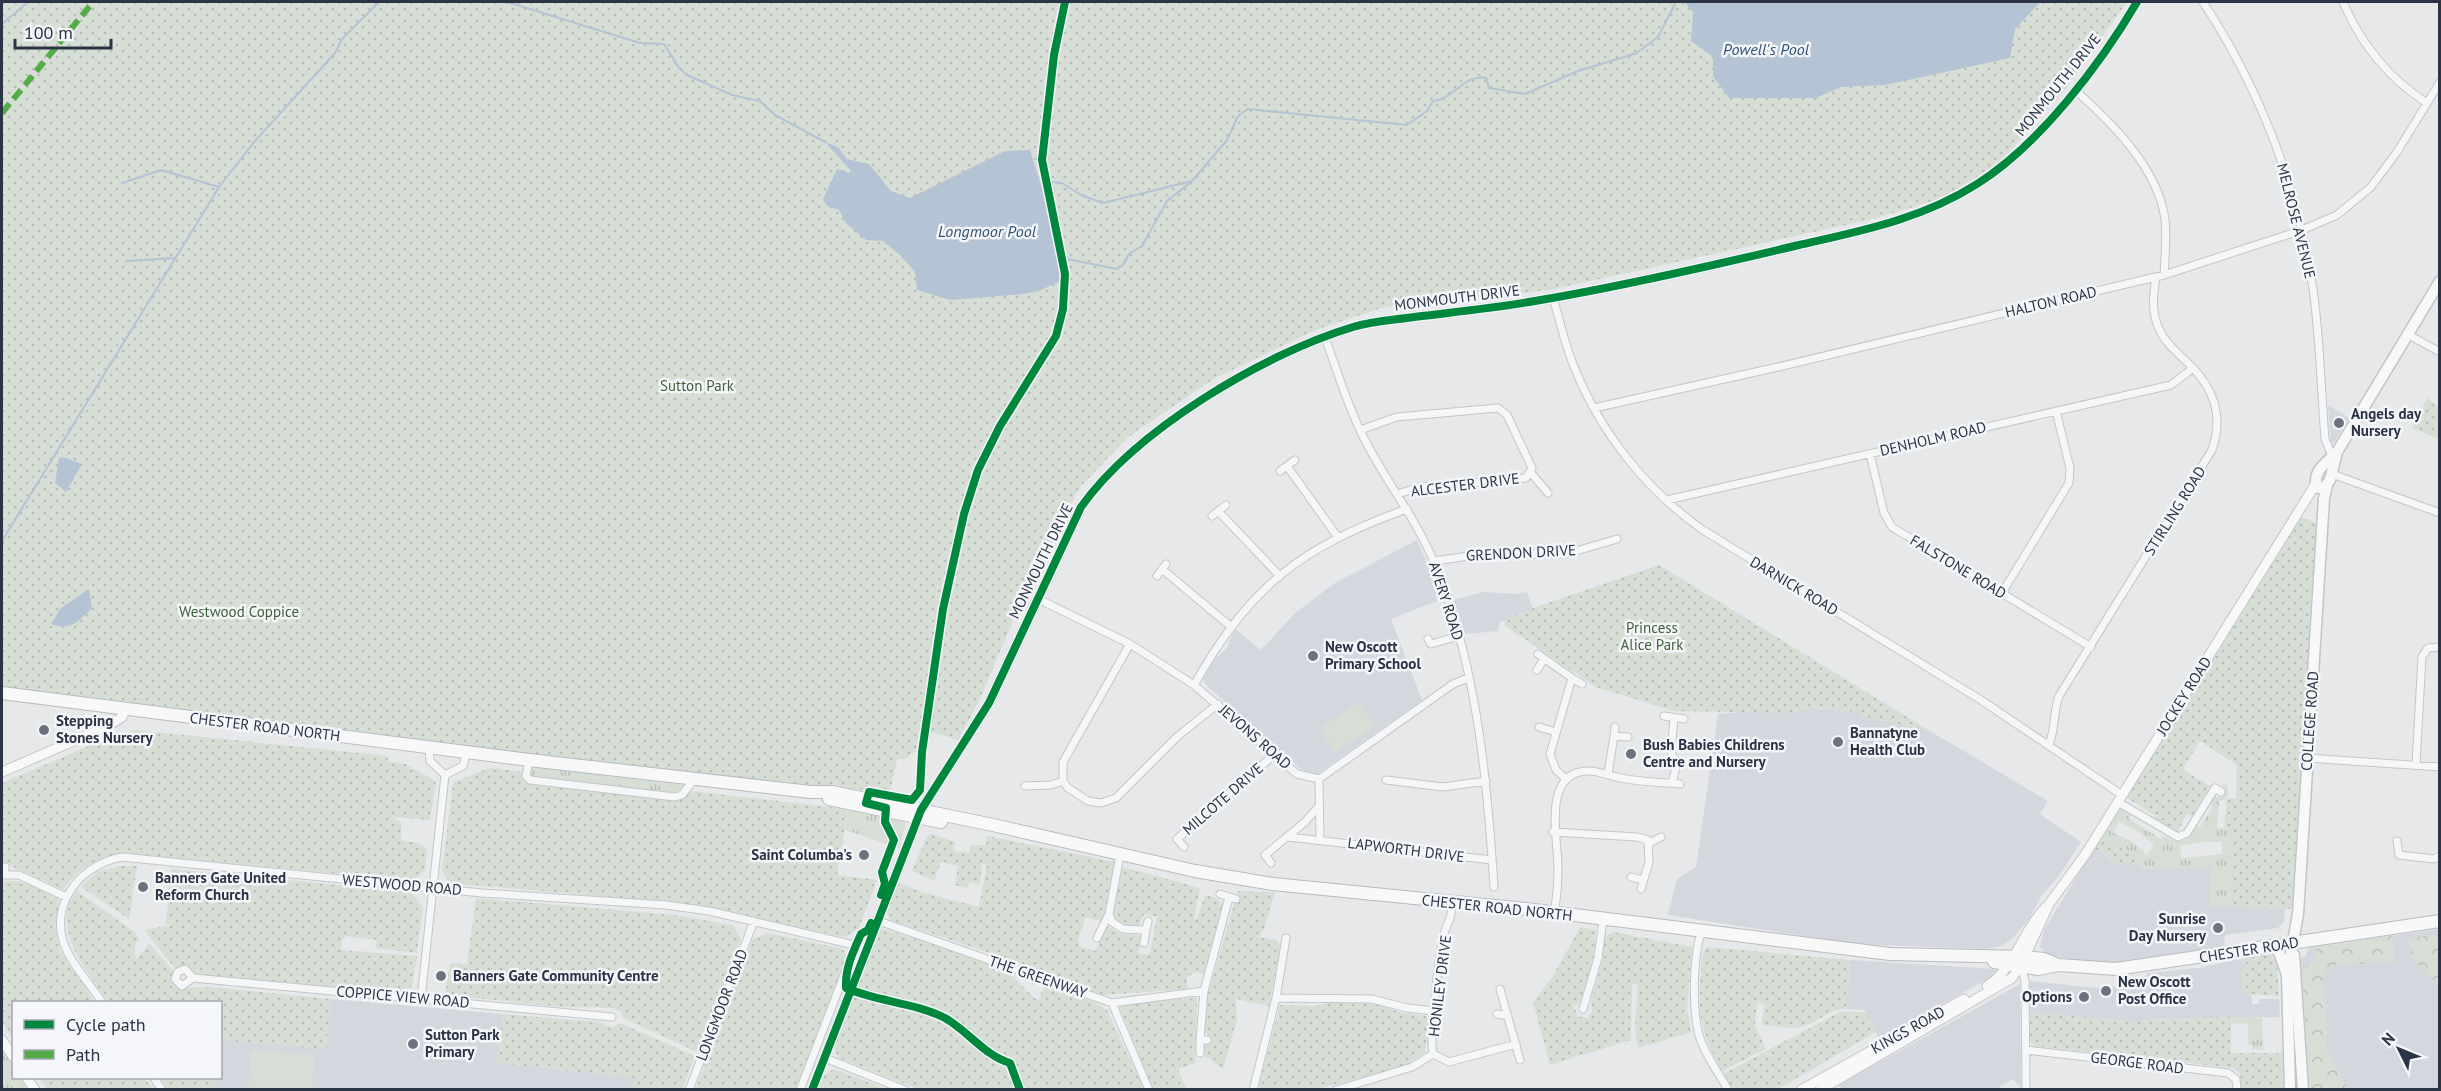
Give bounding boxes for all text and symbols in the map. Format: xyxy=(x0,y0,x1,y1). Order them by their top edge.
scale bar xyxy=(15,12,111,50)
text: 100 m xyxy=(24,21,73,44)
street label: MONMOUTH DRIVE xyxy=(2011,30,2105,140)
water label: Powell's Pool xyxy=(1723,39,1810,59)
street label: MELROSE AVENUE xyxy=(2273,161,2320,281)
water label: Longmoor Pool xyxy=(938,221,1037,241)
street label: MONMOUTH DRIVE xyxy=(1393,280,1521,315)
street label: HALTON ROAD xyxy=(2003,282,2099,321)
park label: Sutton Park xyxy=(660,376,735,395)
place label: Angels day Nursery xyxy=(2351,404,2422,440)
marker: Angels day Nursery xyxy=(2332,416,2346,430)
street label: DENHOLM ROAD xyxy=(1878,417,1988,460)
street label: STIRLING ROAD xyxy=(2140,463,2210,559)
street label: ALCESTER DRIVE xyxy=(1410,468,1520,501)
street label: MONMOUTH DRIVE xyxy=(1004,500,1077,622)
street label: FALSTONE ROAD xyxy=(1907,530,2010,603)
street label: GRENDON DRIVE xyxy=(1466,540,1576,565)
street label: DARNICK ROAD xyxy=(1747,552,1842,619)
street label: AVERY ROAD xyxy=(1425,559,1468,642)
park label: Westwood Coppice xyxy=(179,602,299,621)
park label: Princess Alice Park xyxy=(1621,618,1684,654)
place label: New Oscott Primary School xyxy=(1325,637,1421,673)
marker: New Oscott Primary School xyxy=(1306,649,1320,663)
street label: JOCKEY ROAD xyxy=(2151,653,2215,739)
street label: COLLEGE ROAD xyxy=(2297,670,2322,771)
street label: JEVONS ROAD xyxy=(1215,699,1295,773)
street label: CHESTER ROAD NORTH xyxy=(189,708,341,745)
place label: Stepping Stones Nursery xyxy=(56,711,153,747)
marker: Stepping Stones Nursery xyxy=(37,723,51,737)
place label: Bannatyne Health Club xyxy=(1850,723,1925,759)
place label: Bush Babies Childrens Centre and Nursery xyxy=(1643,735,1785,771)
marker: Bannatyne Health Club xyxy=(1831,735,1845,749)
marker: Bush Babies Childrens Centre and Nursery xyxy=(1624,747,1638,761)
street label: MILCOTE DRIVE xyxy=(1178,758,1267,839)
street label: LAPWORTH DRIVE xyxy=(1347,833,1466,866)
place label: Saint Columba's xyxy=(751,845,852,864)
marker: Saint Columba's xyxy=(857,848,871,862)
place label: Banners Gate United Reform Church xyxy=(155,868,286,904)
street label: WESTWOOD ROAD xyxy=(341,870,463,899)
marker: Banners Gate United Reform Church xyxy=(136,880,150,894)
street label: CHESTER ROAD NORTH xyxy=(1421,890,1573,925)
place label: Sunrise Day Nursery xyxy=(2129,909,2207,945)
marker: Sunrise Day Nursery xyxy=(2211,921,2225,935)
street label: CHESTER ROAD xyxy=(2198,932,2300,967)
street label: HONILEY DRIVE xyxy=(1424,934,1455,1038)
street label: LONGMOOR ROAD xyxy=(691,946,752,1063)
street label: THE GREENWAY xyxy=(986,951,1090,1002)
place label: Banners Gate Community Centre xyxy=(453,966,659,985)
marker: Banners Gate Community Centre xyxy=(434,969,448,983)
place label: New Oscott Post Office xyxy=(2118,972,2191,1008)
street label: COPPICE VIEW ROAD xyxy=(336,981,470,1012)
marker: New Oscott Post Office xyxy=(2099,984,2113,998)
place label: Options xyxy=(2022,987,2072,1006)
marker: Options xyxy=(2077,990,2091,1004)
legend xyxy=(12,1001,222,1079)
street label: KINGS ROAD xyxy=(1868,1001,1948,1058)
text: Cycle path xyxy=(66,1013,146,1036)
north arrow xyxy=(2369,1019,2429,1079)
place label: Sutton Park Primary xyxy=(425,1025,500,1061)
text: N xyxy=(2377,1028,2399,1049)
marker: Sutton Park Primary xyxy=(406,1037,420,1051)
text: Path xyxy=(66,1043,100,1066)
street label: GEORGE ROAD xyxy=(2089,1047,2185,1078)

